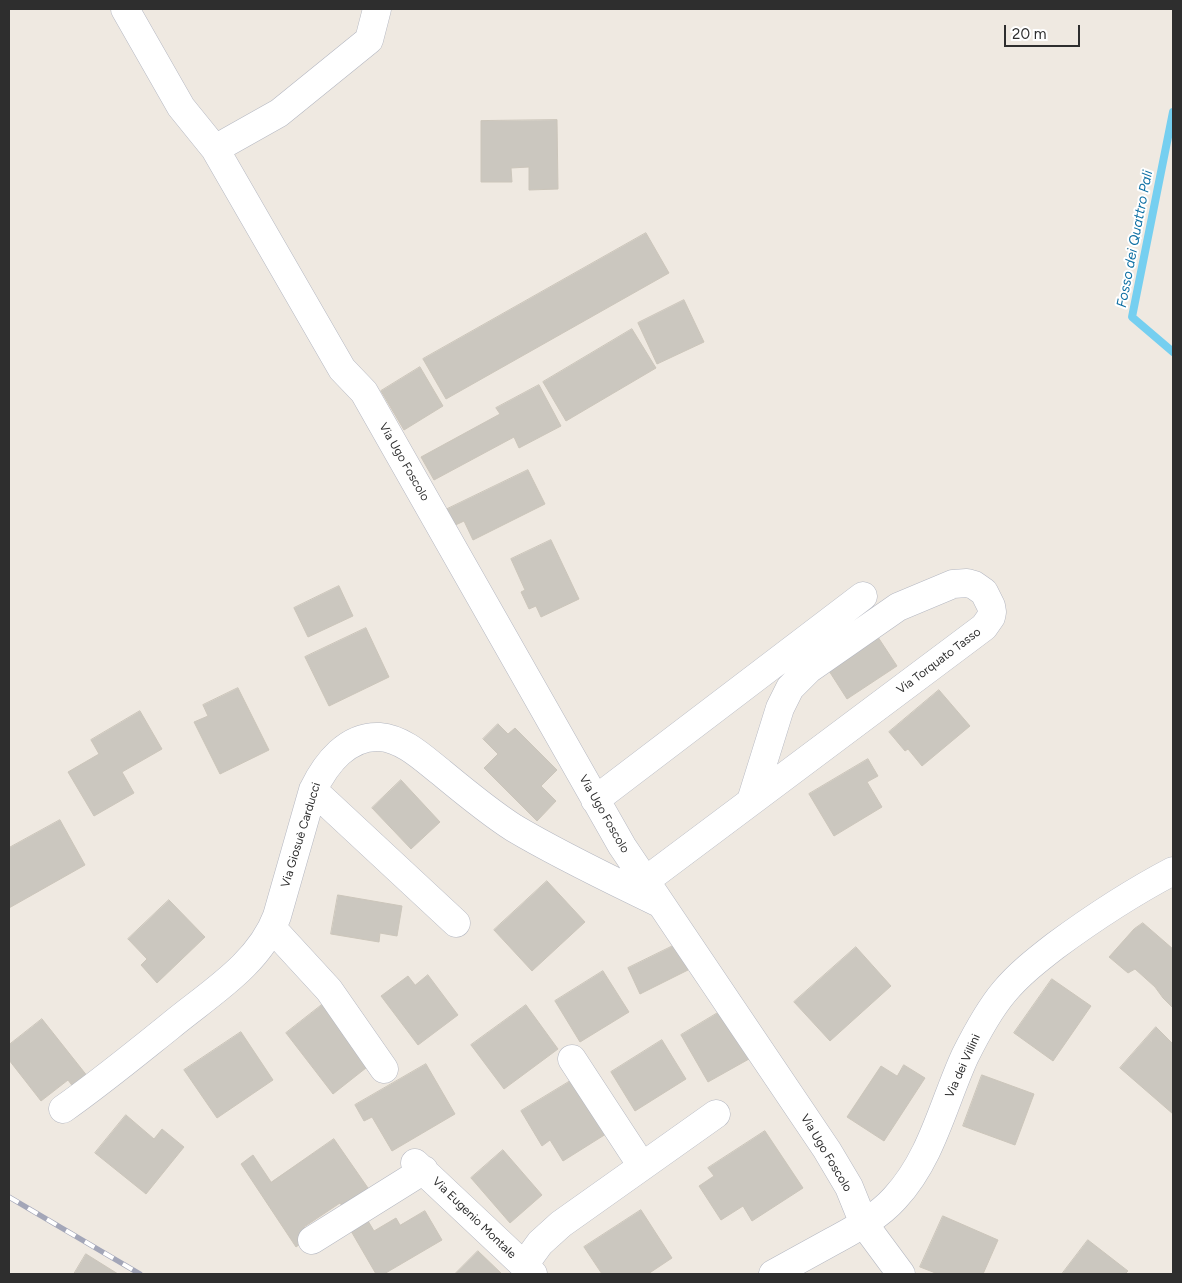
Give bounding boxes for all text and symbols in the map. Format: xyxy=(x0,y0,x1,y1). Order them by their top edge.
scale bar xyxy=(1007,15,1083,47)
text: 20 m xyxy=(1012,25,1046,43)
water label: Fosso dei Quattro Pali xyxy=(1113,169,1157,309)
street label: Via Ugo Foscolo xyxy=(376,420,432,504)
street label: Via Torquato Tasso xyxy=(894,625,984,697)
street label: Via Ugo Foscolo xyxy=(576,772,632,856)
street label: Via Giosuè Carducci xyxy=(278,781,324,889)
street label: Via dei Villini xyxy=(943,1032,983,1100)
street label: Via Ugo Foscolo xyxy=(797,1112,855,1194)
street label: Via Eugenio Montale xyxy=(429,1174,519,1262)

